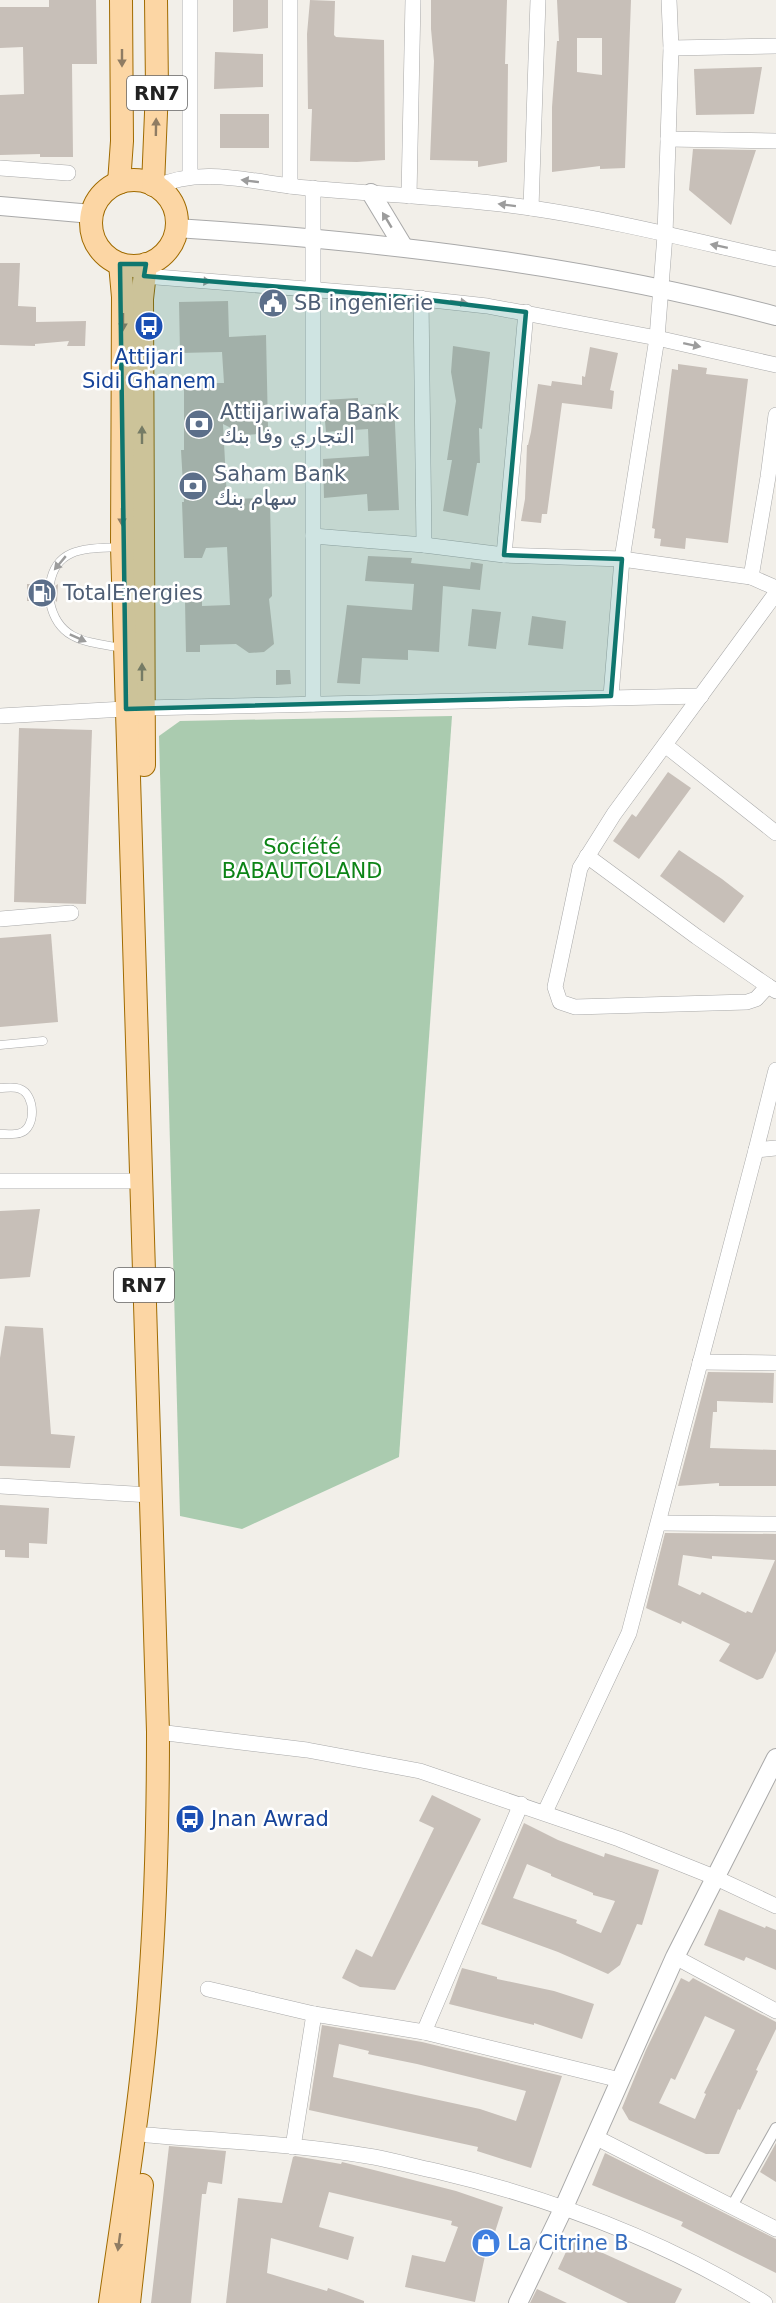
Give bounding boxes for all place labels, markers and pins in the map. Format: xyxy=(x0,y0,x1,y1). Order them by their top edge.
public building icon: SB ingenierie xyxy=(257,287,289,319)
place label: SB ingenierie xyxy=(294,291,433,315)
bus stop icon: Attijari Sidi Ghanem xyxy=(133,310,165,342)
place label: Attijari Sidi Ghanem xyxy=(82,345,216,393)
place label: Attijariwafa Bank التجاري وفا بنك xyxy=(220,400,400,448)
bank icon: Attijariwafa Bank التجاري وفا بنك xyxy=(183,408,215,440)
place label: Saham Bank سهام بنك xyxy=(214,462,347,510)
bank icon: Saham Bank سهام بنك xyxy=(177,470,209,502)
fuel station icon: TotalEnergies xyxy=(26,577,58,609)
place label: TotalEnergies xyxy=(62,581,203,605)
bus stop icon: Jnan Awrad xyxy=(174,1803,206,1835)
place label: Jnan Awrad xyxy=(209,1807,329,1831)
shop icon: La Citrine B xyxy=(470,2227,502,2259)
place label: La Citrine B xyxy=(507,2231,629,2255)

